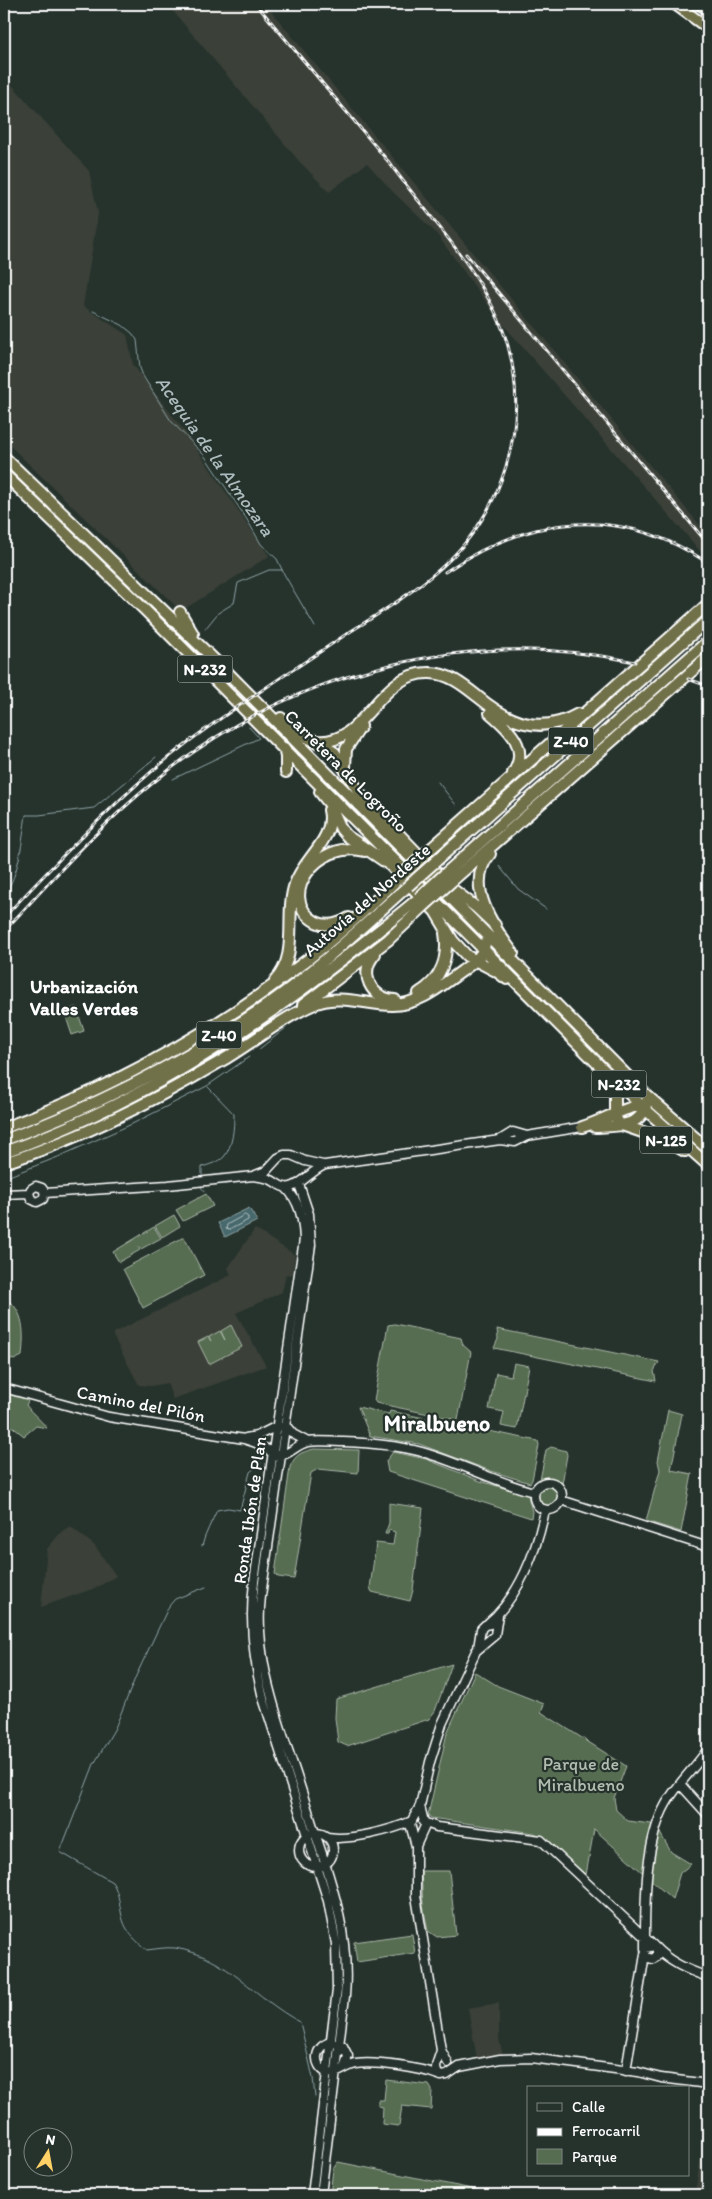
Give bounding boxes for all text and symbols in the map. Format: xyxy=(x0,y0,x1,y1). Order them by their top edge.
water label: Acequia de la Almozara xyxy=(151,371,279,541)
road number: N-232 xyxy=(178,656,232,682)
street label: Carretera de Logroño xyxy=(280,705,412,837)
road number: Z-40 xyxy=(548,728,594,754)
street label: Autovía del Nordeste xyxy=(299,839,435,961)
district label: Urbanización Valles Verdes xyxy=(30,975,139,1020)
road number: Z-40 xyxy=(196,1022,242,1048)
road number: N-232 xyxy=(592,1070,646,1098)
road number: N-125 xyxy=(640,1126,692,1154)
street label: Camino del Pilón xyxy=(75,1381,207,1427)
district label: Miralbueno xyxy=(384,1410,490,1437)
street label: Ronda Ibón de Plan xyxy=(229,1435,271,1585)
park label: Parque de Miralbueno xyxy=(537,1753,625,1796)
legend xyxy=(527,2086,690,2176)
text: Calle xyxy=(572,2098,605,2116)
text: Ferrocarril xyxy=(572,2122,641,2140)
north arrow xyxy=(22,2126,72,2176)
text: N xyxy=(44,2130,57,2149)
text: Parque xyxy=(572,2148,617,2166)

